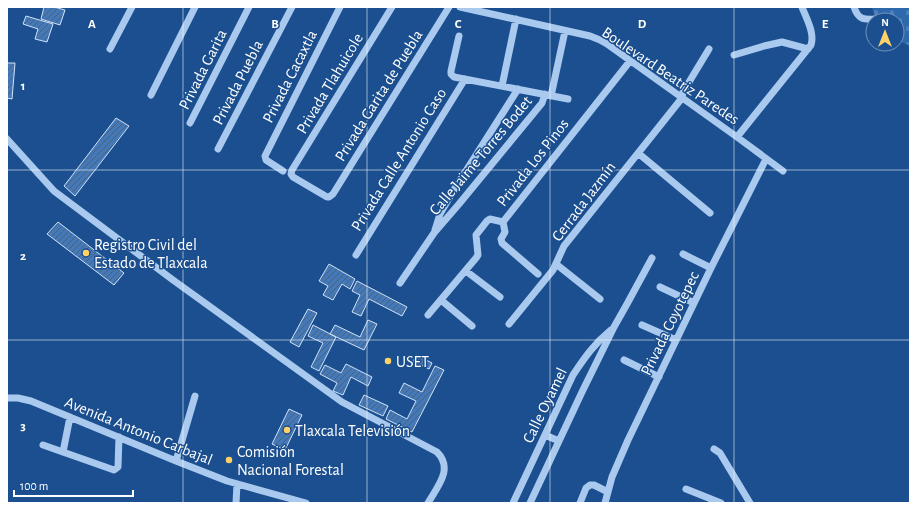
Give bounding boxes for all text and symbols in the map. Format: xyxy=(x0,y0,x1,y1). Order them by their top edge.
north arrow xyxy=(865,12,905,52)
text: N xyxy=(881,17,889,28)
text: A xyxy=(88,18,96,31)
text: B xyxy=(271,18,279,31)
text: C xyxy=(455,18,462,31)
text: D xyxy=(638,18,647,31)
text: E xyxy=(822,18,829,31)
street label: Boulevard Beatriz Paredes xyxy=(599,24,742,128)
street label: Privada Garita xyxy=(176,27,230,112)
street label: Privada Cacaxtla xyxy=(260,27,320,125)
street label: Privada Garita de Puebla xyxy=(332,27,426,164)
street label: Privada Tlahuicole xyxy=(294,31,366,137)
street label: Privada Puebla xyxy=(210,38,266,127)
text: 1 xyxy=(21,80,25,93)
street label: Privada Calle Antonio Caso xyxy=(348,85,449,234)
street label: Calle Jaime Torres Bodet xyxy=(426,93,535,218)
street label: Privada Los Pinos xyxy=(494,116,572,209)
street label: Cerrada Jazmín xyxy=(549,159,619,244)
place label: Registro Civil del Estado de Tlaxcala xyxy=(94,237,208,271)
marker: Registro Civil del Estado de Tlaxcala xyxy=(81,248,91,258)
text: 2 xyxy=(20,250,26,263)
street label: Privada Coyotepec xyxy=(638,269,703,378)
place label: USET xyxy=(396,354,429,370)
marker: USET xyxy=(383,356,393,366)
street label: Calle Oyamel xyxy=(520,365,571,446)
street label: Avenida Antonio Carbajal xyxy=(62,394,215,469)
text: 3 xyxy=(20,420,26,433)
place label: Tlaxcala Televisión xyxy=(295,423,410,439)
marker: Tlaxcala Televisión xyxy=(282,425,292,435)
place label: Comisión Nacional Forestal xyxy=(237,444,344,478)
marker: Comisión Nacional Forestal xyxy=(224,455,234,465)
scale bar xyxy=(14,472,133,498)
text: 100 m xyxy=(20,480,48,492)

